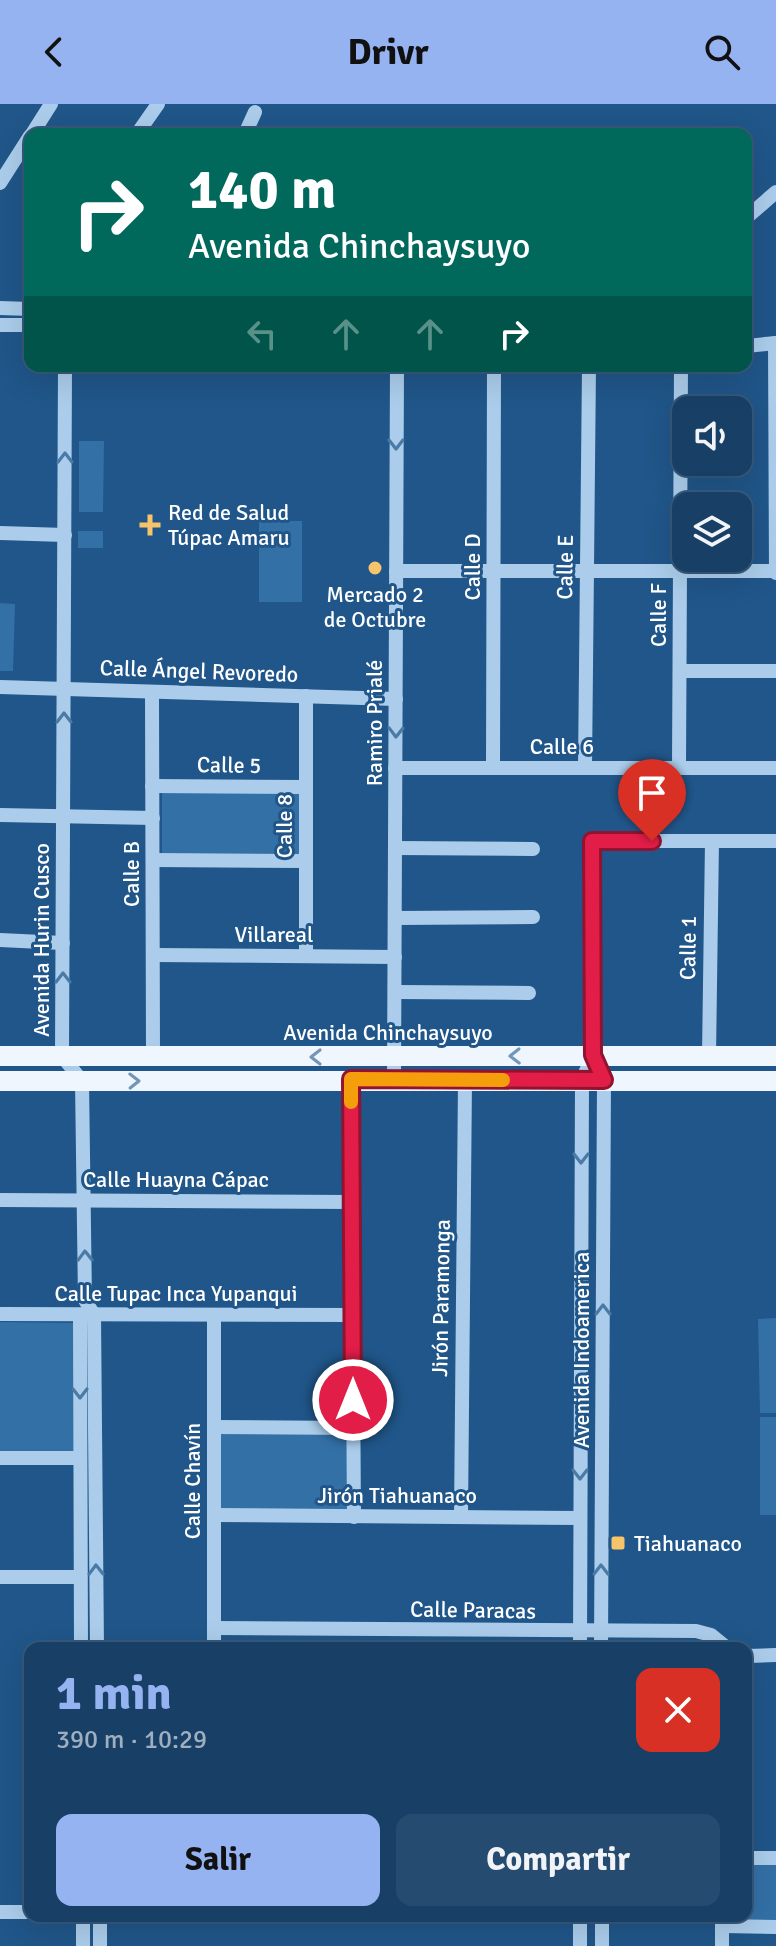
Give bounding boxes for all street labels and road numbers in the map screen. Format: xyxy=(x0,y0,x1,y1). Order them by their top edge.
street label: Calle D xyxy=(459,534,486,600)
street label: Calle E xyxy=(551,534,579,600)
street label: Calle F xyxy=(645,583,672,647)
street label: Calle Ángel Revoredo xyxy=(99,654,299,688)
street label: Ramiro Prialé xyxy=(361,660,388,786)
street label: Calle 6 xyxy=(530,733,594,760)
street label: Calle 5 xyxy=(197,751,261,779)
street label: Calle 8 xyxy=(271,794,298,858)
street label: Calle B xyxy=(118,841,145,907)
street label: Avenida Hurin Cusco xyxy=(28,843,55,1037)
street label: Calle 1 xyxy=(674,916,702,980)
street label: Villareal xyxy=(235,921,313,948)
street label: Avenida Chinchaysuyo xyxy=(283,1019,493,1046)
street label: Calle Huayna Cápac xyxy=(83,1166,269,1193)
street label: Jirón Paramonga xyxy=(426,1219,456,1377)
street label: Avenida Indoamerica xyxy=(568,1252,595,1448)
street label: Calle Tupac Inca Yupanqui xyxy=(55,1280,297,1307)
street label: Calle Chavín xyxy=(179,1423,206,1539)
street label: Jirón Tiahuanaco xyxy=(317,1482,477,1509)
street label: Calle Paracas xyxy=(410,1595,536,1625)

